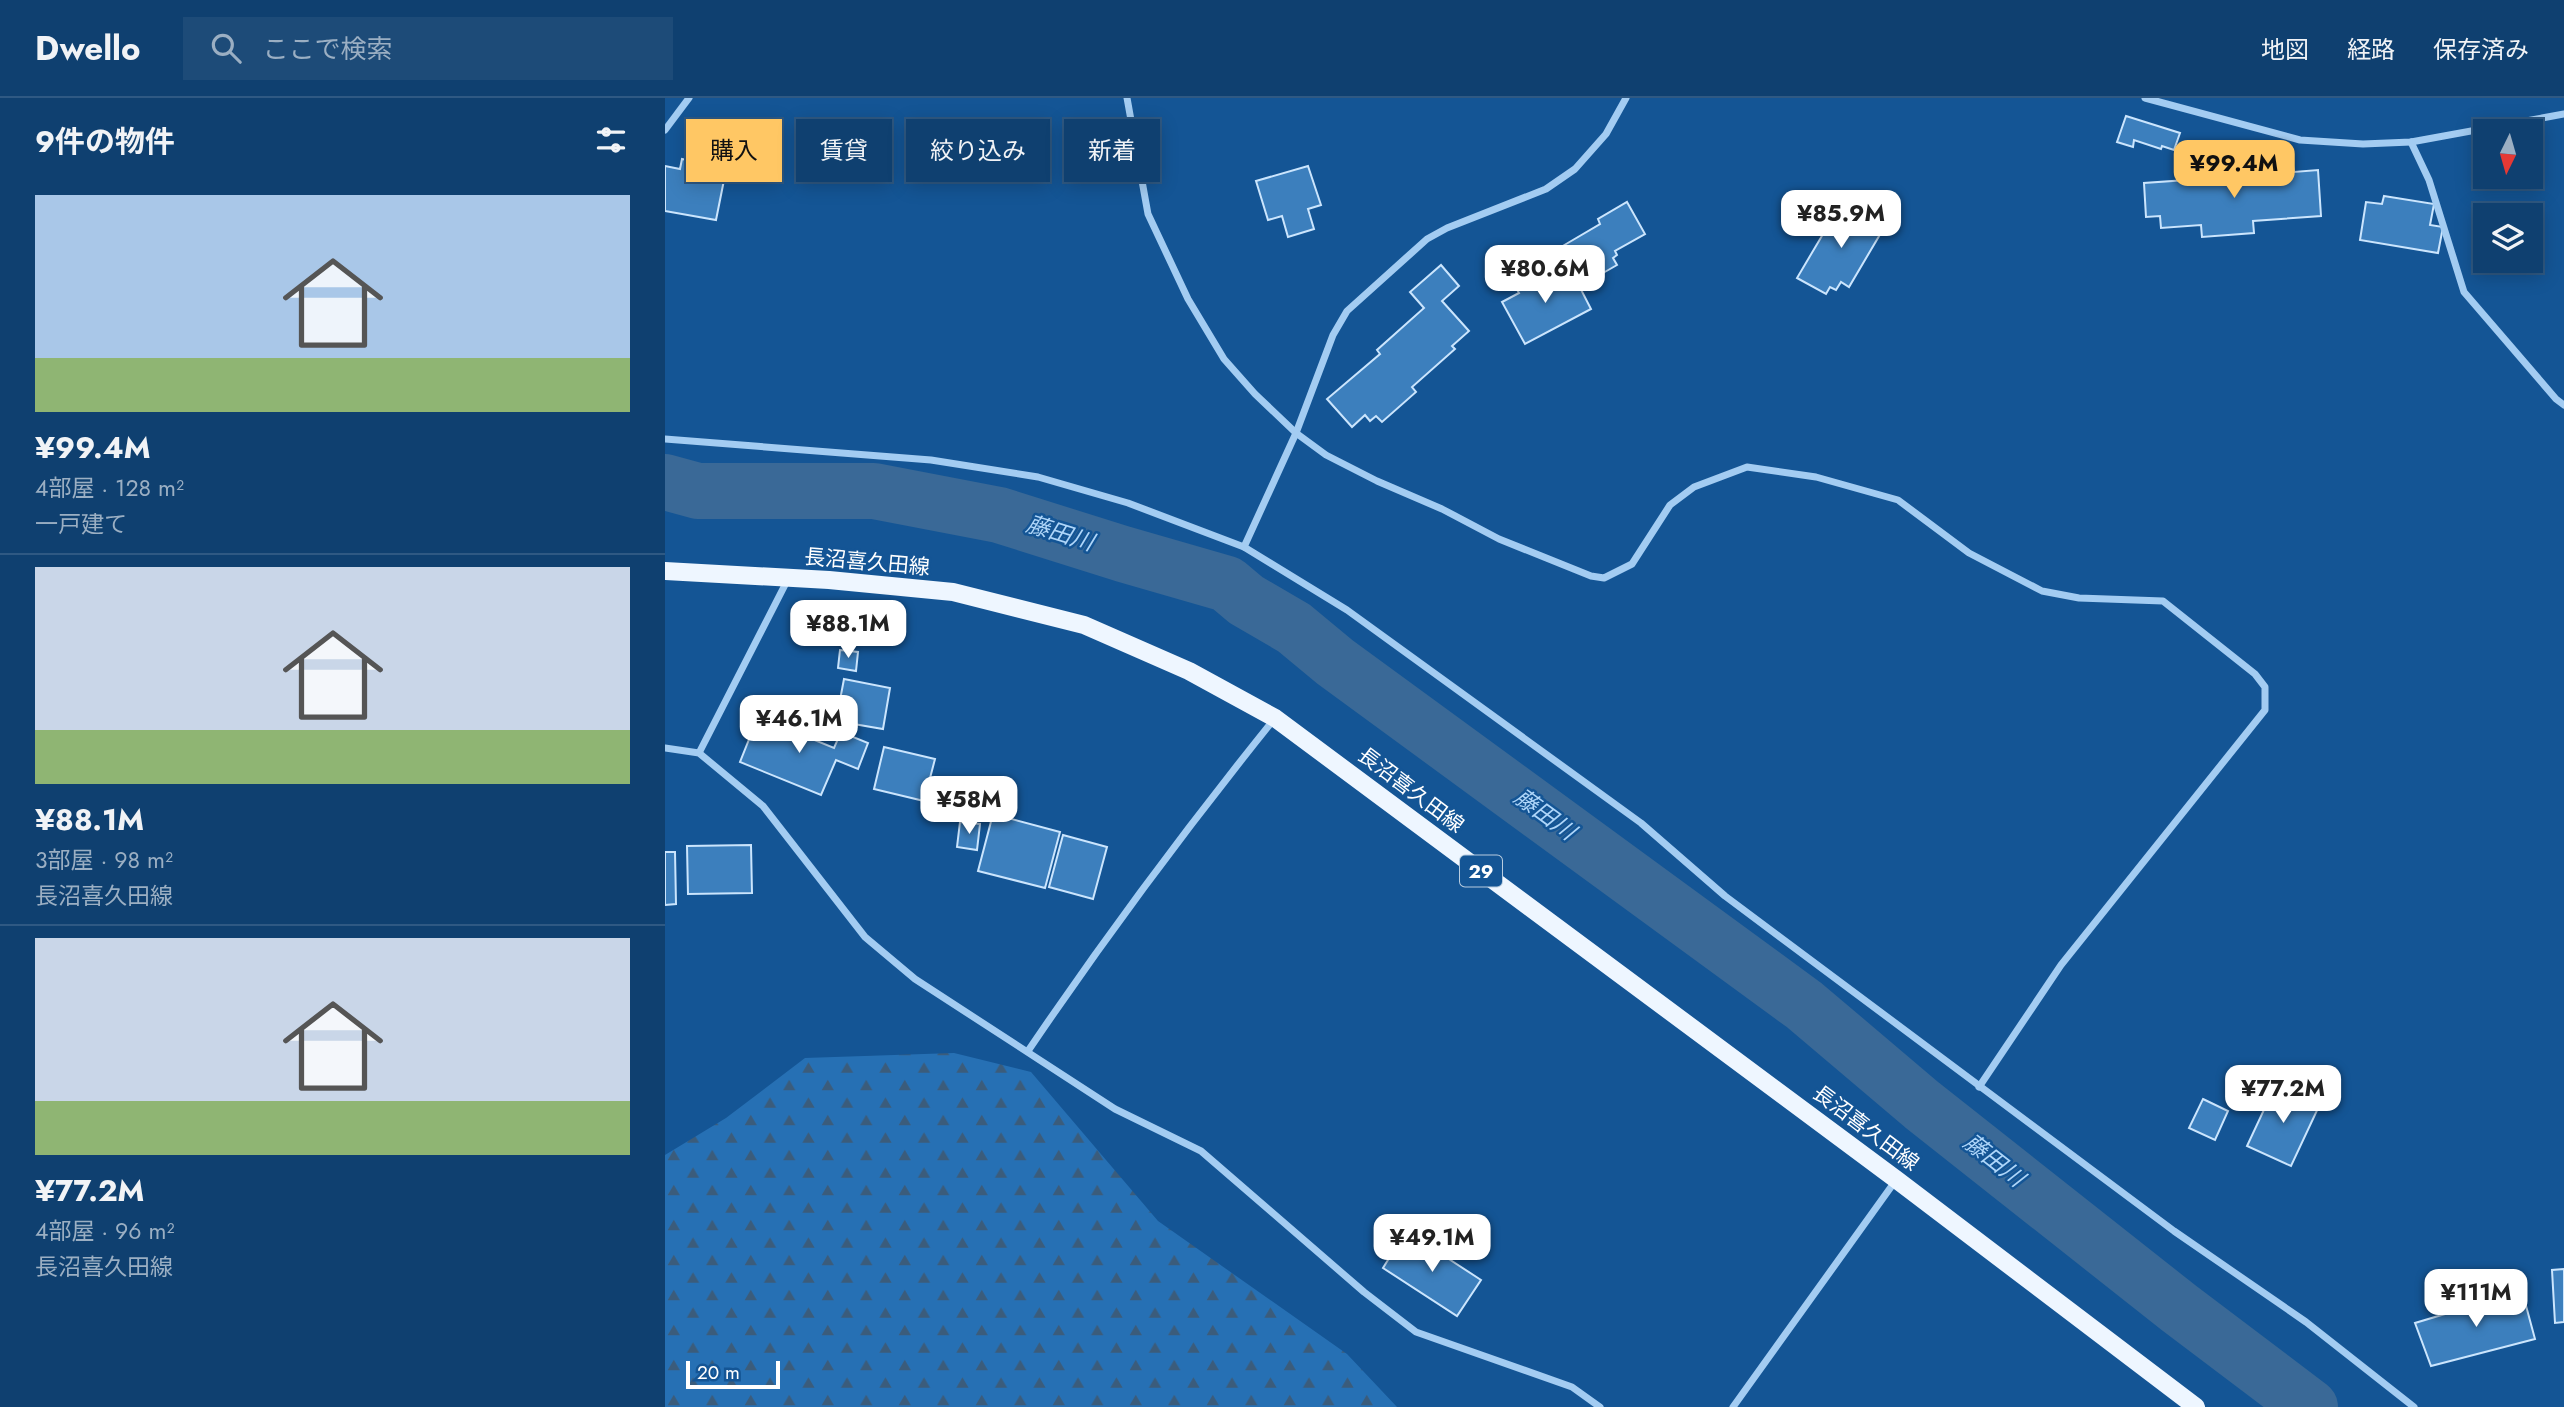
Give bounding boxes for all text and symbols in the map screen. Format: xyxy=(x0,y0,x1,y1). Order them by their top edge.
search box xyxy=(183,17,673,80)
text: Dwello xyxy=(35,25,141,72)
icon: search xyxy=(207,29,245,67)
text: ここで検索 xyxy=(263,30,393,68)
text: 地図 xyxy=(2261,32,2309,67)
text: 経路 xyxy=(2347,32,2395,67)
text: 保存済み xyxy=(2433,32,2529,67)
chip: 購入 xyxy=(686,119,782,182)
chip: 賃貸 xyxy=(796,119,892,182)
chip: 絞り込み xyxy=(906,119,1050,182)
chip: 新着 xyxy=(1064,119,1160,182)
north arrow xyxy=(2473,119,2543,189)
map controls xyxy=(2473,119,2543,273)
text: 9件の物件 xyxy=(35,120,175,163)
icon: filters xyxy=(592,121,630,159)
pin: ¥99.4M xyxy=(2177,140,2291,200)
text: ¥99.4M xyxy=(2190,146,2278,180)
pin: ¥85.9M xyxy=(1784,190,1898,250)
text: ¥85.9M xyxy=(1797,196,1885,230)
button: layers xyxy=(2473,203,2543,273)
icon: home xyxy=(270,240,396,366)
pin: ¥80.6M xyxy=(1488,246,1602,305)
text: ¥80.6M xyxy=(1501,251,1589,285)
text: ¥99.4M xyxy=(35,426,150,469)
text: 4部屋 · 128 m² xyxy=(35,471,184,505)
text: 一戸建て xyxy=(35,507,127,541)
water label: 藤田川 xyxy=(1022,507,1101,560)
street label: 長沼喜久田線 xyxy=(803,542,931,582)
pin: ¥88.1M xyxy=(791,601,905,660)
text: ¥88.1M xyxy=(806,606,890,640)
icon: home xyxy=(270,612,396,738)
pin: ¥46.1M xyxy=(742,696,856,755)
text: ¥46.1M xyxy=(756,701,842,735)
street label: 長沼喜久田線 xyxy=(1352,740,1470,840)
pin: ¥58M xyxy=(928,776,1010,836)
water label: 藤田川 xyxy=(1507,780,1585,850)
text: ¥58M xyxy=(936,782,1002,816)
text: ¥88.1M xyxy=(35,798,144,841)
text: 3部屋 · 98 m² xyxy=(35,843,173,877)
road number: 29 xyxy=(1460,856,1502,886)
text: 長沼喜久田線 xyxy=(35,879,173,913)
icon: home xyxy=(270,983,396,1109)
pin: ¥77.2M xyxy=(2226,1066,2340,1125)
text: ¥77.2M xyxy=(2241,1071,2325,1105)
street label: 長沼喜久田線 xyxy=(1807,1078,1925,1178)
water label: 藤田川 xyxy=(1956,1125,2034,1196)
text: ¥77.2M xyxy=(35,1169,144,1212)
text: 4部屋 · 96 m² xyxy=(35,1214,174,1248)
pin: ¥49.1M xyxy=(1375,1214,1489,1274)
text: ¥49.1M xyxy=(1390,1220,1474,1254)
text: 長沼喜久田線 xyxy=(35,1250,173,1284)
pin: ¥111M xyxy=(2427,1270,2525,1329)
text: ¥111M xyxy=(2440,1275,2512,1309)
scale bar xyxy=(686,1358,781,1390)
text: 20 m xyxy=(697,1359,740,1386)

